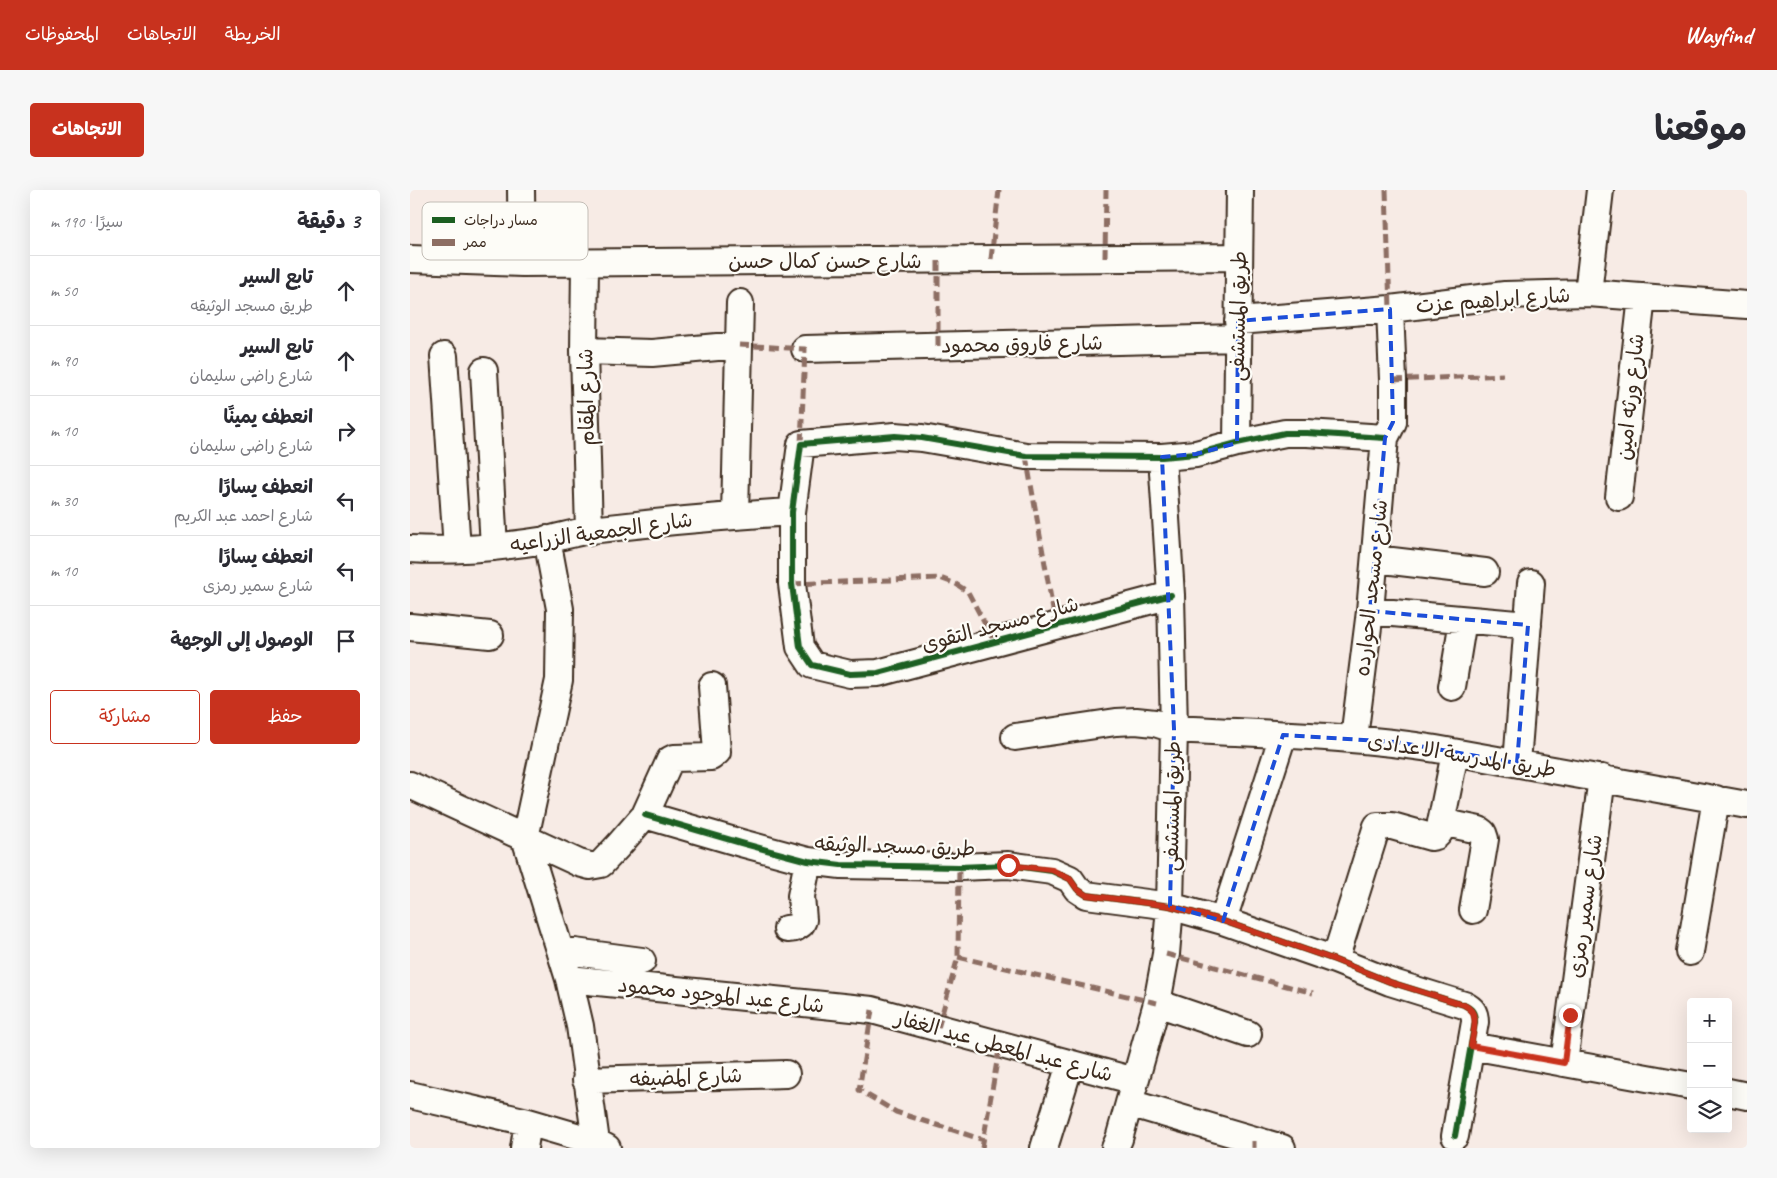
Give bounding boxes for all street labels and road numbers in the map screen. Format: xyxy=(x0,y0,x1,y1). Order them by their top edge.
street label: شارع حسن كمال حسن xyxy=(728,248,922,276)
street label: طريق المستشفى xyxy=(1224,251,1253,382)
street label: شارع ابراهيم عزت xyxy=(1415,282,1571,321)
street label: شارع فاروق محمود xyxy=(941,330,1103,360)
street label: شارع ورثه امين xyxy=(1610,332,1652,462)
street label: شارع المقام xyxy=(572,348,603,446)
street label: شارع مسجد الحوارده xyxy=(1349,498,1395,678)
street label: شارع الجمعية الزراعيه xyxy=(508,506,695,560)
street label: شارع مسجد التقوى xyxy=(919,591,1082,659)
street label: طريق المدرسة الاعدادى xyxy=(1366,727,1558,783)
street label: طريق المستشفى xyxy=(1158,741,1187,872)
street label: طريق مسجد الوثيقه xyxy=(814,830,976,863)
street label: شارع سمير رمزى xyxy=(1562,833,1610,980)
street label: شارع عبد الموجود محمود xyxy=(616,971,825,1021)
street label: شارع عبد المعطى عبد الغفار xyxy=(890,1004,1116,1089)
street label: شارع المضيفه xyxy=(629,1062,743,1094)

